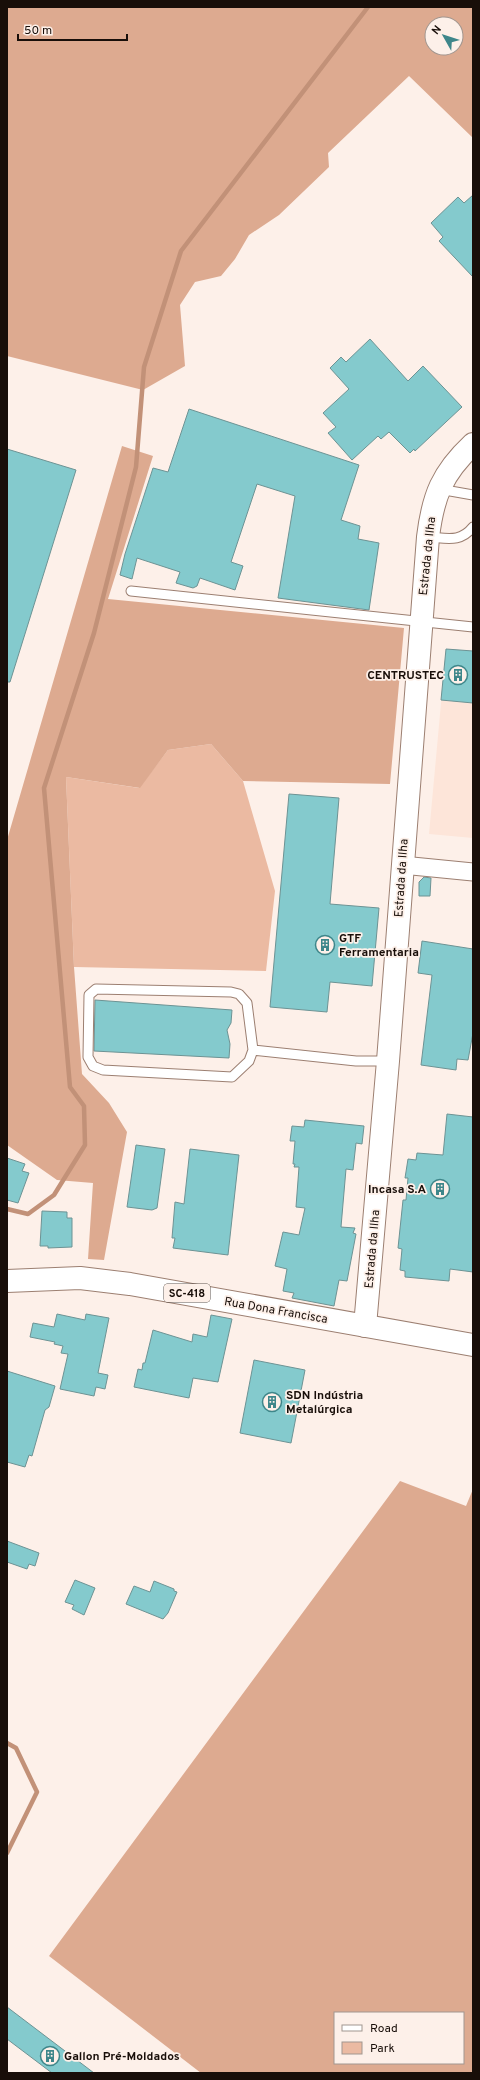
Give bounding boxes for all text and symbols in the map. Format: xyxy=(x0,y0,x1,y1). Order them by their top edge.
scale bar xyxy=(18,16,127,42)
north arrow xyxy=(424,16,464,56)
text: 50 m xyxy=(24,23,52,39)
text: N xyxy=(429,23,445,38)
street label: Estrada da Ilha xyxy=(416,516,440,596)
building icon: CENTRUSTEC xyxy=(447,664,469,686)
place label: CENTRUSTEC xyxy=(367,668,444,684)
street label: Estrada da Ilha xyxy=(391,838,413,918)
place label: GTF Ferramentaria xyxy=(339,931,419,961)
building icon: GTF Ferramentaria xyxy=(314,934,336,956)
building icon: Incasa S.A xyxy=(429,1178,451,1200)
place label: Incasa S.A xyxy=(368,1182,426,1198)
street label: Estrada da Ilha xyxy=(362,1209,384,1289)
road number: SC-418 xyxy=(164,1284,210,1302)
street label: Rua Dona Francisca xyxy=(223,1294,329,1328)
place label: SDN Indústria Metalúrgica xyxy=(286,1388,363,1418)
building icon: SDN Indústria Metalúrgica xyxy=(261,1391,283,1413)
legend xyxy=(334,2012,464,2064)
text: Road xyxy=(370,2021,398,2037)
text: Park xyxy=(370,2041,395,2057)
building icon: Gallon Pré-Moldados xyxy=(39,2045,61,2067)
place label: Gallon Pré-Moldados xyxy=(64,2049,180,2065)

